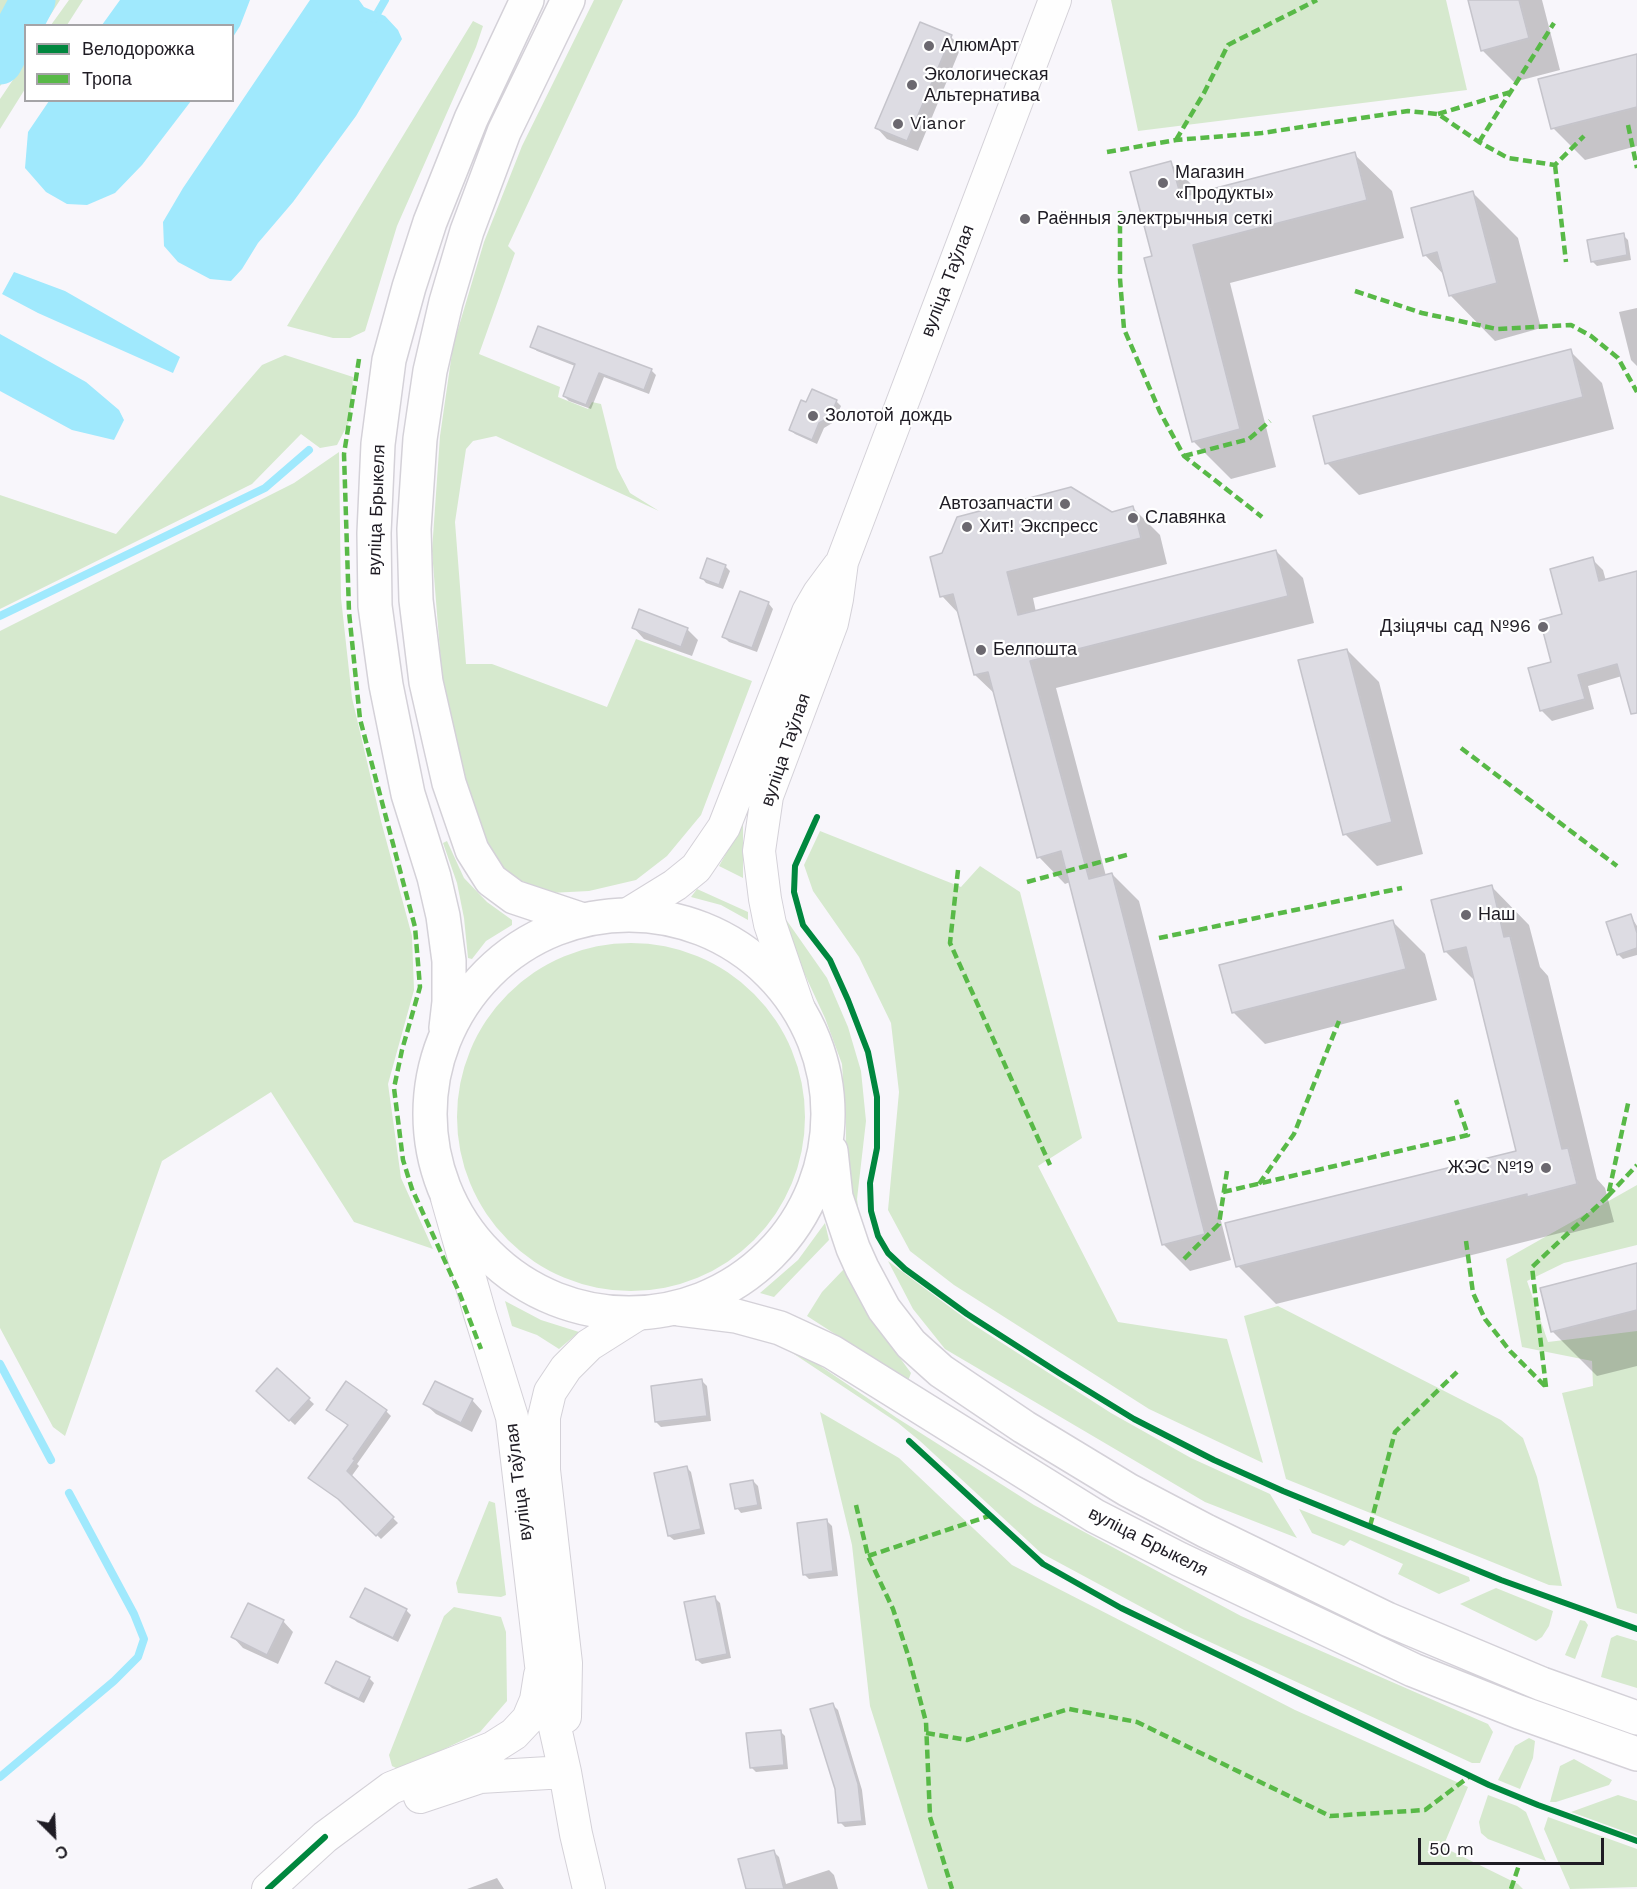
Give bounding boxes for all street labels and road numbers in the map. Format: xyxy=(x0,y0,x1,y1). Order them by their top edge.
street label: вуліца Таўлая xyxy=(917,222,979,340)
street label: вуліца Брыкеля xyxy=(364,444,390,576)
street label: вуліца Таўлая xyxy=(757,691,815,809)
street label: вуліца Таўлая xyxy=(501,1422,537,1542)
street label: вуліца Брыкеля xyxy=(1085,1503,1211,1581)

